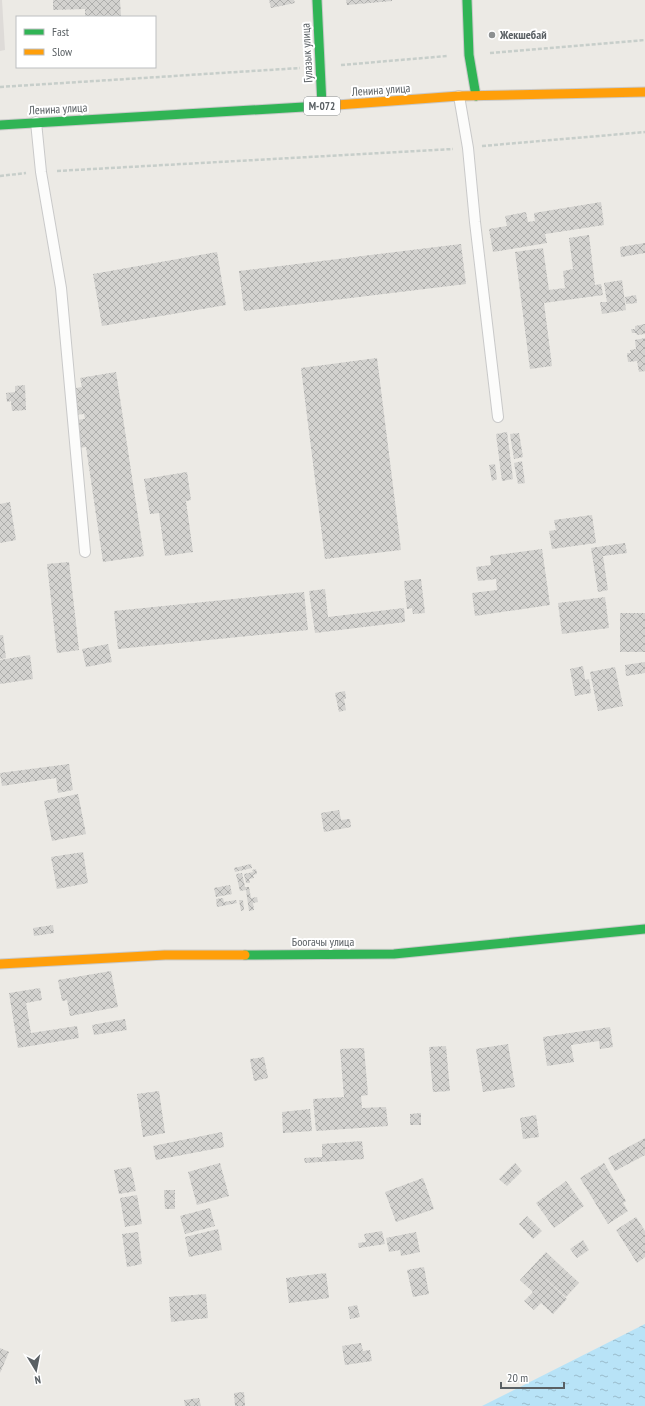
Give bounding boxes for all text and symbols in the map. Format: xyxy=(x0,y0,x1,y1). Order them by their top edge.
legend xyxy=(16,16,156,68)
street label: Гулазык улица xyxy=(297,23,316,83)
text: Fast xyxy=(52,24,70,39)
place label: Жекшебай xyxy=(499,27,547,42)
marker: Жекшебай xyxy=(487,30,497,40)
text: Slow xyxy=(52,44,73,59)
street label: Ленина улица xyxy=(350,80,411,99)
road number: М-072 xyxy=(304,97,340,115)
street label: Ленина улица xyxy=(27,99,88,118)
street label: Боогачы улица xyxy=(292,934,354,949)
north arrow xyxy=(16,1350,56,1390)
scale bar xyxy=(501,1364,564,1390)
text: 20 m xyxy=(507,1370,528,1385)
text: N xyxy=(34,1372,42,1387)

